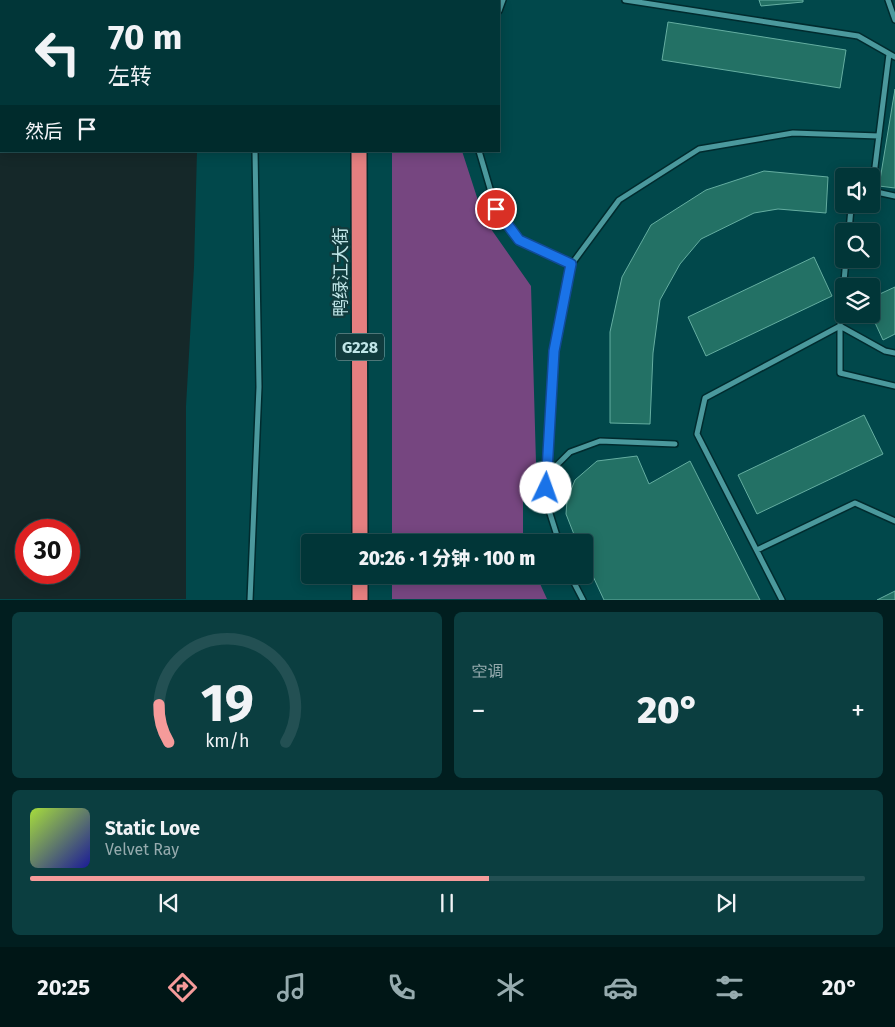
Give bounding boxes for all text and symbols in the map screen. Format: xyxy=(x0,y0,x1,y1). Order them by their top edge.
text: 70 m xyxy=(108,16,182,58)
icon: left xyxy=(25,20,90,85)
text: 左转 xyxy=(108,63,152,90)
icon: arrive xyxy=(73,115,101,143)
text: 然后 xyxy=(25,120,63,143)
map controls xyxy=(835,168,880,323)
button: sound xyxy=(835,168,880,213)
pin xyxy=(475,188,517,230)
icon: arrive xyxy=(482,195,510,223)
button: search xyxy=(835,223,880,268)
street label: 鸭绿江大街 xyxy=(330,227,352,317)
button: layers xyxy=(835,278,880,323)
road number: G228 xyxy=(336,334,384,361)
position arrow xyxy=(519,461,571,513)
speed limit sign: 30 xyxy=(15,519,80,584)
text: 20:26 · 1 分钟 · 100 m xyxy=(359,547,535,570)
text: 空调 xyxy=(472,662,504,681)
text: 19 xyxy=(200,672,253,735)
text: 20° xyxy=(637,687,699,733)
text: − xyxy=(472,694,486,727)
text: + xyxy=(851,694,865,727)
text: km/h xyxy=(205,730,249,752)
text: Static Love xyxy=(105,817,200,840)
text: Velvet Ray xyxy=(105,840,179,859)
icon: previous xyxy=(155,889,183,917)
icon: pause xyxy=(433,889,461,917)
icon: next xyxy=(712,889,740,917)
icon: directions xyxy=(165,970,200,1005)
icon: music xyxy=(274,970,309,1005)
icon: phone xyxy=(384,970,419,1005)
icon: climate xyxy=(493,970,528,1005)
icon: car xyxy=(603,970,638,1005)
icon: filters xyxy=(712,970,747,1005)
text: 20:25 xyxy=(37,974,90,1001)
text: 20° xyxy=(822,974,858,1001)

